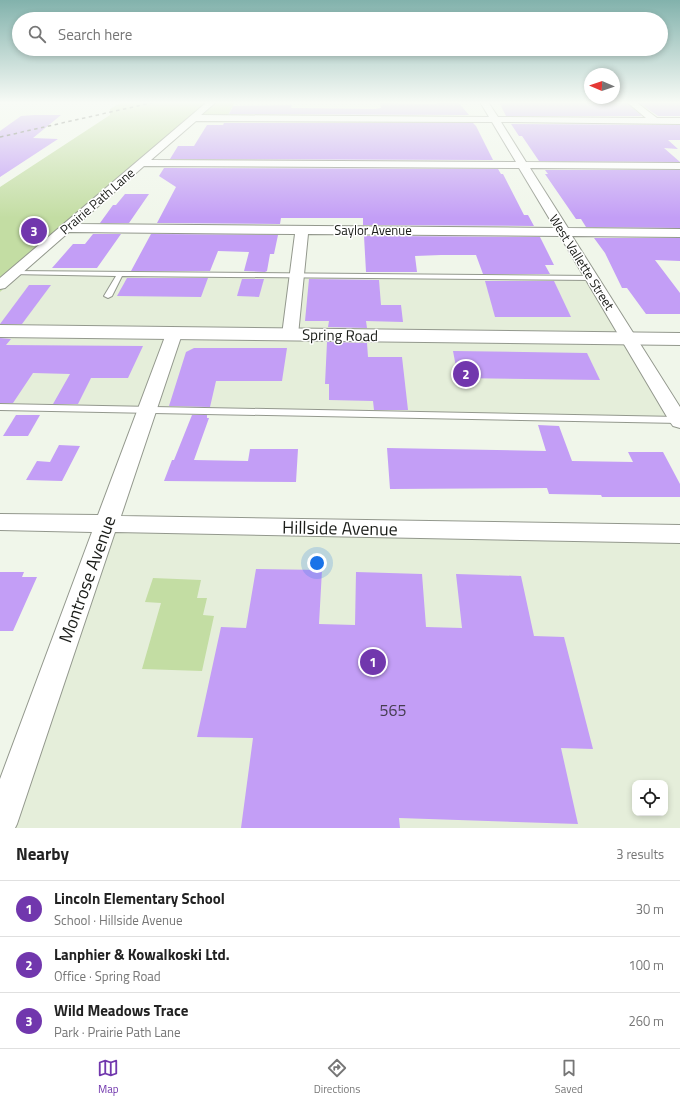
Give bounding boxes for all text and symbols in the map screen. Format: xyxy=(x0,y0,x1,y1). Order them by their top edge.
search box xyxy=(12,12,668,56)
icon: search xyxy=(26,23,48,45)
text: Search here xyxy=(58,23,132,46)
north arrow xyxy=(584,68,620,104)
street label: Prairie Path Lane xyxy=(55,163,139,239)
street label: West Vallette Street xyxy=(544,210,620,314)
pin: 3 xyxy=(21,216,47,246)
street label: Saylor Avenue xyxy=(334,220,412,240)
street label: Spring Road xyxy=(302,323,378,347)
pin: 2 xyxy=(453,359,479,389)
street label: Montrose Avenue xyxy=(51,512,123,646)
street label: Hillside Avenue xyxy=(282,513,398,543)
your location xyxy=(307,553,327,573)
pin: 1 xyxy=(360,647,386,677)
house number: 565 xyxy=(380,698,406,722)
map controls xyxy=(632,780,668,816)
button: locate xyxy=(632,780,668,816)
text: Nearby xyxy=(16,841,69,867)
text: 3 results xyxy=(616,844,664,864)
text: Lincoln Elementary School xyxy=(54,887,225,910)
text: 1 xyxy=(25,899,33,919)
text: 30 m xyxy=(636,899,664,919)
text: School · Hillside Avenue xyxy=(54,910,182,930)
text: Lanphier & Kowalkoski Ltd. xyxy=(54,943,230,966)
text: 2 xyxy=(25,955,33,975)
text: 100 m xyxy=(628,955,664,975)
text: Office · Spring Road xyxy=(54,966,161,986)
text: Wild Meadows Trace xyxy=(54,999,188,1022)
text: 3 xyxy=(25,1011,33,1031)
text: 260 m xyxy=(628,1011,664,1031)
text: Park · Prairie Path Lane xyxy=(54,1022,181,1042)
tab: Map xyxy=(97,1057,119,1097)
tab: Directions xyxy=(314,1057,360,1097)
tab: Saved xyxy=(555,1057,583,1097)

